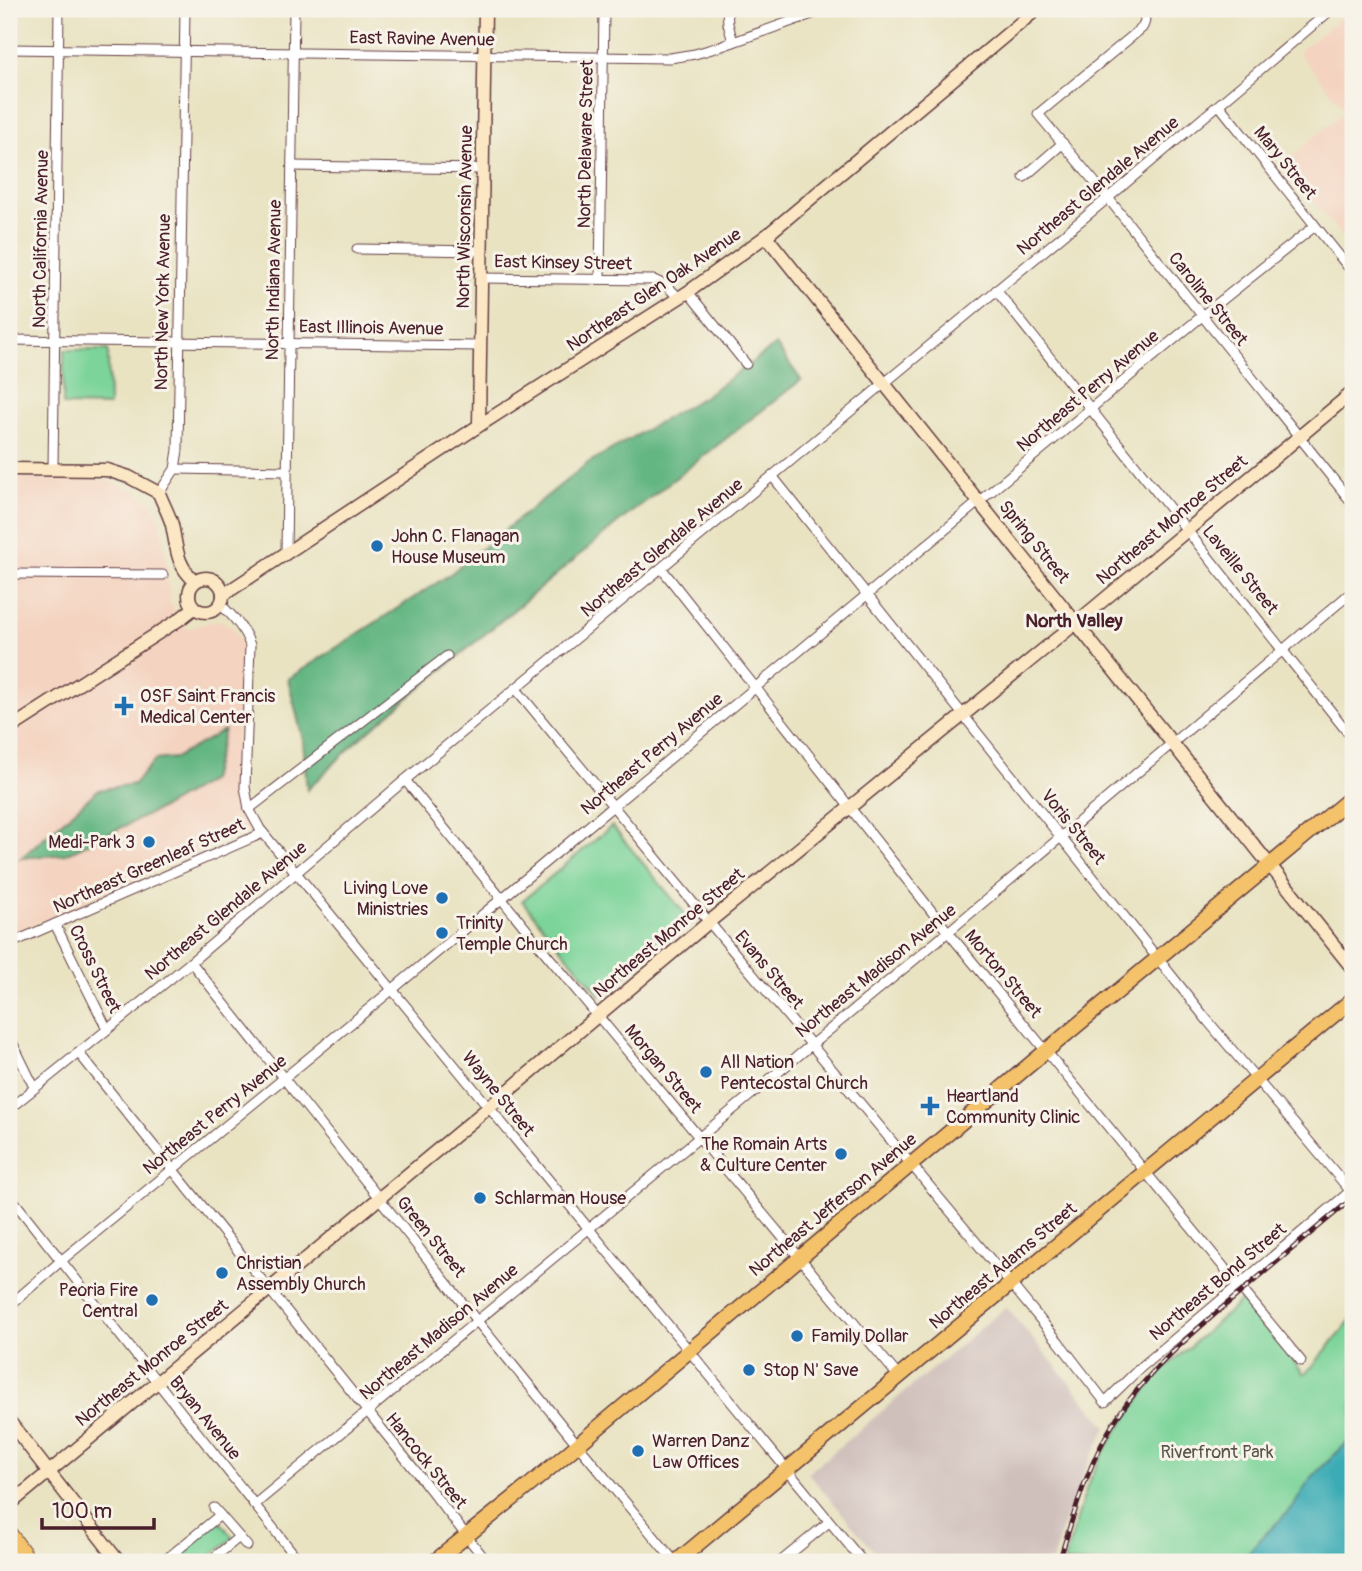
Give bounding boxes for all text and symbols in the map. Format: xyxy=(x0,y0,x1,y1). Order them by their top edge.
street label: East Ravine Avenue xyxy=(349,26,495,52)
street label: North Delaware Street xyxy=(573,59,599,229)
street label: Northeast Glendale Avenue xyxy=(1012,111,1184,261)
street label: Mary Street xyxy=(1248,122,1322,205)
street label: North Wisconsin Avenue xyxy=(452,125,478,309)
street label: North California Avenue xyxy=(28,150,54,328)
street label: North Indiana Avenue xyxy=(261,199,287,361)
street label: North New York Avenue xyxy=(150,213,176,391)
street label: Northeast Glen Oak Avenue xyxy=(562,223,746,357)
street label: Caroline Street xyxy=(1163,247,1253,351)
street label: East Kinsey Street xyxy=(494,250,633,276)
street label: East Illinois Avenue xyxy=(299,315,443,341)
street label: Northeast Perry Avenue xyxy=(1012,325,1164,457)
street label: Northeast Monroe Street xyxy=(1092,450,1253,590)
street label: Northeast Glendale Avenue xyxy=(576,473,748,623)
street label: Spring Street xyxy=(993,496,1075,589)
street label: Laveille Street xyxy=(1197,520,1284,620)
place label: John C. Flanagan House Museum xyxy=(391,525,519,569)
marker: John C. Flanagan House Museum xyxy=(369,538,385,554)
district label: North Valley xyxy=(1025,609,1124,633)
place label: OSF Saint Francis Medical Center xyxy=(140,685,275,729)
street label: Northeast Perry Avenue xyxy=(576,688,728,820)
marker: OSF Saint Francis Medical Center xyxy=(114,696,134,716)
street label: Voris Street xyxy=(1035,784,1111,870)
street label: Northeast Greenleaf Street xyxy=(50,813,249,919)
place label: Medi-Park 3 xyxy=(48,831,135,854)
marker: Medi-Park 3 xyxy=(141,834,157,850)
street label: Northeast Glendale Avenue xyxy=(140,836,312,986)
street label: Northeast Monroe Street xyxy=(589,863,750,1003)
place label: Living Love Ministries xyxy=(343,877,428,921)
marker: Living Love Ministries xyxy=(434,890,450,906)
street label: Northeast Madison Avenue xyxy=(791,899,961,1043)
place label: Trinity Temple Church xyxy=(456,912,568,956)
street label: Cross Street xyxy=(64,921,127,1018)
marker: Trinity Temple Church xyxy=(434,925,450,941)
street label: Morton Street xyxy=(959,925,1047,1024)
street label: Evans Street xyxy=(729,926,809,1015)
street label: Morgan Street xyxy=(619,1020,707,1119)
street label: Wayne Street xyxy=(457,1047,540,1142)
street label: Northeast Perry Avenue xyxy=(138,1050,292,1180)
place label: All Nation Pentecostal Church xyxy=(720,1051,868,1095)
marker: All Nation Pentecostal Church xyxy=(698,1064,714,1080)
place label: Heartland Community Clinic xyxy=(946,1085,1080,1129)
marker: Heartland Community Clinic xyxy=(920,1096,940,1116)
street label: Northeast Jefferson Avenue xyxy=(744,1128,922,1282)
place label: The Romain Arts & Culture Center xyxy=(700,1133,828,1177)
marker: The Romain Arts & Culture Center xyxy=(833,1146,849,1162)
place label: Schlarman House xyxy=(494,1187,626,1210)
marker: Schlarman House xyxy=(472,1190,488,1206)
street label: Green Street xyxy=(391,1192,471,1283)
street label: Northeast Adams Street xyxy=(924,1197,1082,1335)
street label: Northeast Bond Street xyxy=(1145,1217,1292,1346)
place label: Christian Assembly Church xyxy=(236,1252,366,1296)
street label: Northeast Madison Avenue xyxy=(355,1259,523,1405)
marker: Christian Assembly Church xyxy=(214,1265,230,1281)
place label: Peoria Fire Central xyxy=(59,1279,138,1323)
marker: Peoria Fire Central xyxy=(144,1292,160,1308)
street label: Northeast Monroe Street xyxy=(71,1294,234,1432)
place label: Family Dollar xyxy=(811,1325,909,1348)
marker: Family Dollar xyxy=(789,1328,805,1344)
place label: Stop N' Save xyxy=(763,1359,859,1382)
marker: Stop N' Save xyxy=(741,1362,757,1378)
street label: Bryan Avenue xyxy=(164,1371,246,1465)
street label: Hancock Street xyxy=(380,1408,472,1515)
place label: Warren Danz Law Offices xyxy=(652,1430,750,1474)
park label: Riverfront Park xyxy=(1160,1441,1274,1464)
marker: Warren Danz Law Offices xyxy=(630,1443,646,1459)
scale bar xyxy=(42,1487,154,1531)
text: 100 m xyxy=(52,1498,112,1525)

